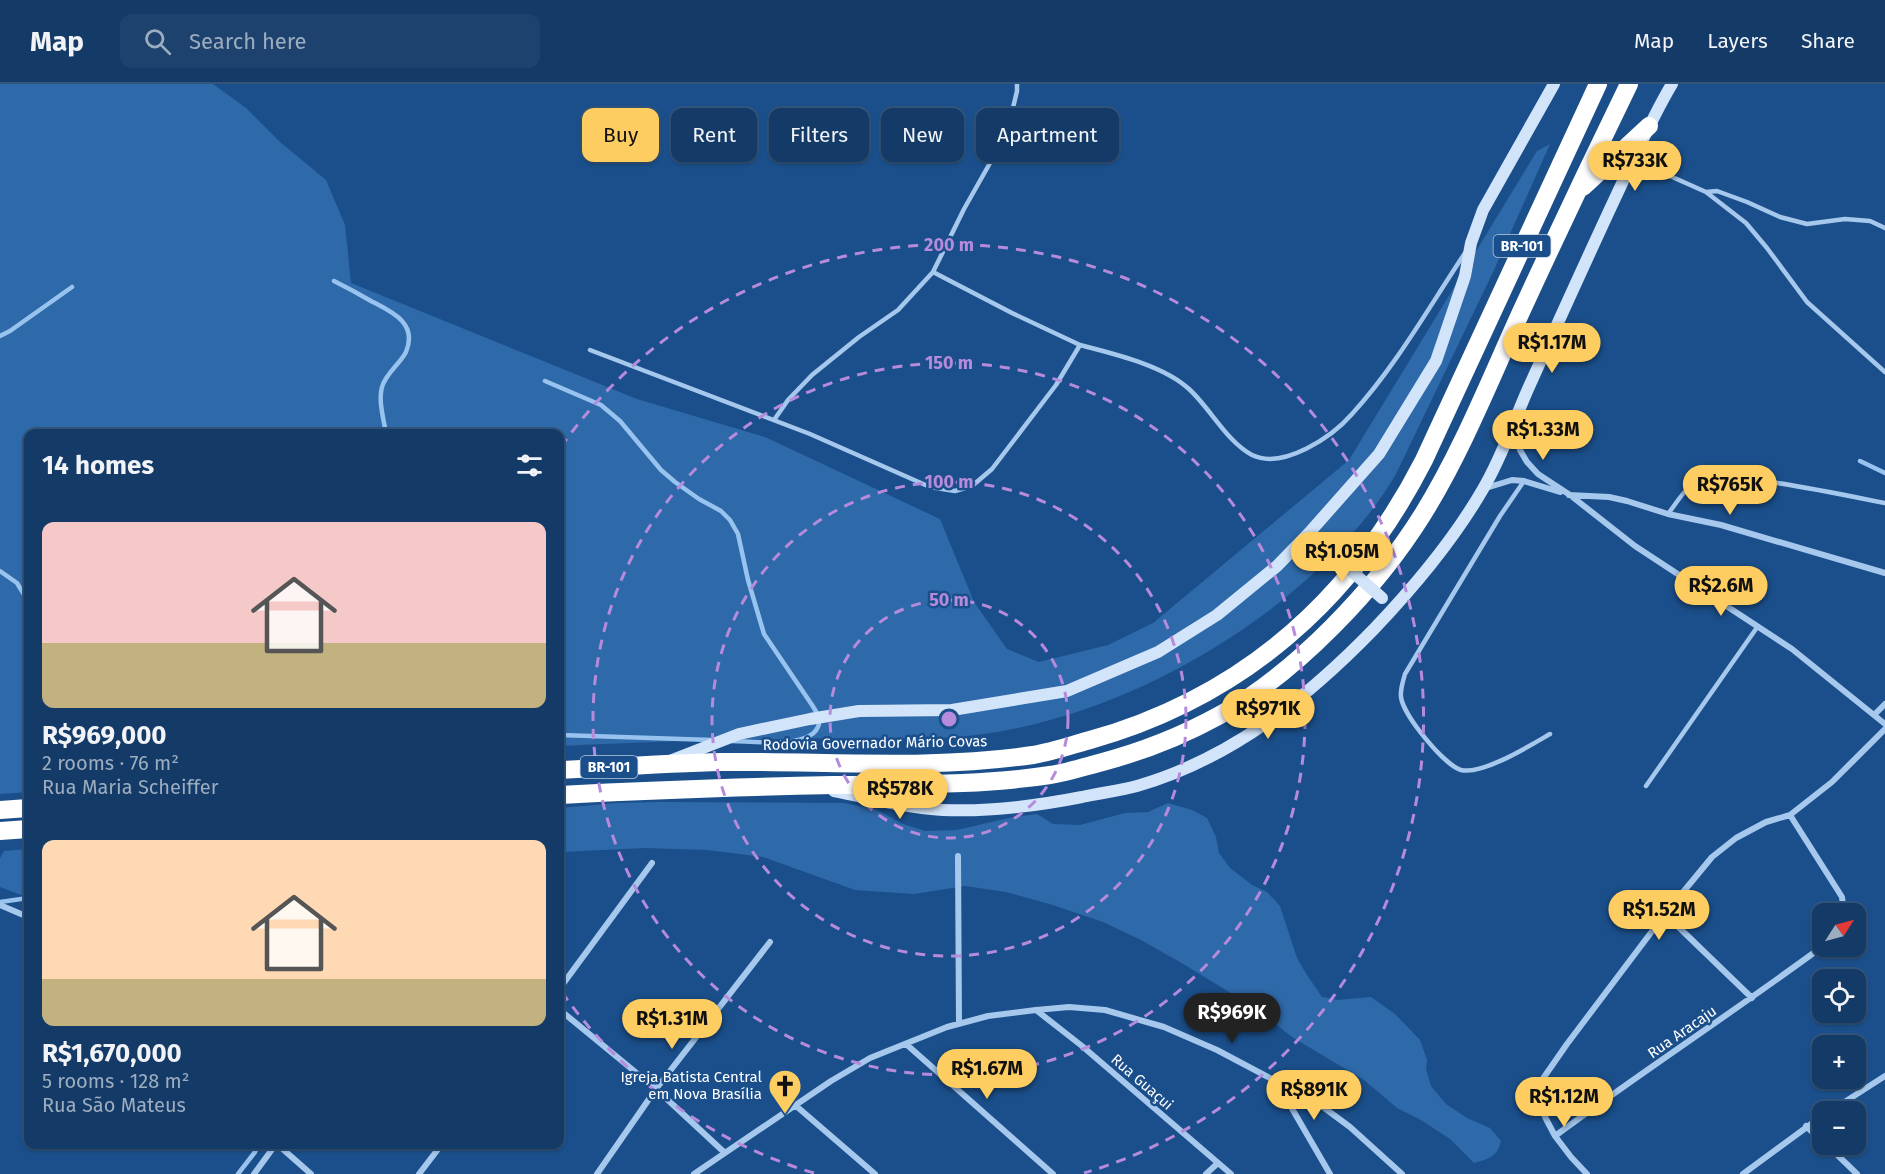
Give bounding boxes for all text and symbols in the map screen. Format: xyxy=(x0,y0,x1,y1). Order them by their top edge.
search box xyxy=(120,14,540,68)
text: Map xyxy=(30,25,84,58)
icon: search xyxy=(141,25,174,58)
text: Search here xyxy=(189,28,307,55)
text: Map xyxy=(1634,28,1674,54)
text: Layers xyxy=(1707,28,1768,54)
text: Share xyxy=(1801,28,1855,54)
chip: Buy xyxy=(582,108,659,162)
chip: Rent xyxy=(671,108,757,162)
chip: Filters xyxy=(769,108,869,162)
chip: New xyxy=(881,108,964,162)
chip: Apartment xyxy=(976,108,1119,162)
pin: R$733K xyxy=(1586,141,1684,192)
text: R$733K xyxy=(1602,148,1668,172)
text: 200 m xyxy=(924,234,974,256)
road number: BR-101 xyxy=(1494,235,1550,257)
pin: R$1.17M xyxy=(1497,323,1607,374)
text: R$1.17M xyxy=(1518,330,1586,354)
text: 150 m xyxy=(925,352,973,374)
pin: R$1.33M xyxy=(1488,410,1598,461)
text: R$1.33M xyxy=(1506,417,1580,441)
icon: filters xyxy=(513,449,546,482)
text: 14 homes xyxy=(42,450,154,481)
pin: R$765K xyxy=(1681,465,1779,516)
text: 100 m xyxy=(925,471,973,493)
text: R$765K xyxy=(1697,472,1763,496)
pin: R$1.05M xyxy=(1287,532,1397,583)
text: R$1.05M xyxy=(1305,539,1379,563)
icon: home xyxy=(240,561,348,669)
pin: R$2.6M xyxy=(1672,566,1770,617)
text: R$2.6M xyxy=(1689,573,1753,597)
text: 50 m xyxy=(929,589,969,611)
pin: R$971K xyxy=(1219,689,1317,740)
text: R$971K xyxy=(1236,696,1300,720)
centre of rings xyxy=(939,709,959,729)
text: R$969,000 xyxy=(42,720,167,751)
street label: Rodovia Governador Mário Covas xyxy=(763,732,987,754)
text: 2 rooms · 76 m² xyxy=(42,751,179,775)
road number: BR-101 xyxy=(580,756,638,778)
pin: R$578K xyxy=(851,769,949,820)
text: Rua Maria Scheiffer xyxy=(42,775,218,799)
text: R$578K xyxy=(867,776,933,800)
icon: home xyxy=(240,879,348,987)
pin: R$1.52M xyxy=(1604,890,1714,941)
text: R$1.52M xyxy=(1622,897,1696,921)
north arrow xyxy=(1812,903,1866,957)
map controls xyxy=(1812,903,1866,1155)
button: locate xyxy=(1812,969,1866,1023)
pin: R$969K xyxy=(1183,993,1281,1044)
pin: R$1.31M xyxy=(617,999,727,1050)
text: R$969K xyxy=(1198,1000,1266,1024)
street label: Rua Aracaju xyxy=(1644,1002,1720,1062)
text: R$1.31M xyxy=(636,1006,708,1030)
button: + xyxy=(1812,1035,1866,1089)
text: R$1,670,000 xyxy=(42,1038,182,1069)
pin: R$1.67M xyxy=(932,1049,1042,1100)
street label: Rua Guaçui xyxy=(1107,1050,1177,1114)
text: R$1.67M xyxy=(951,1056,1023,1080)
place label: Igreja Batista Central em Nova Brasília xyxy=(620,1068,763,1103)
church icon: Igreja Batista Central em Nova Brasília xyxy=(767,1068,803,1115)
text: 5 rooms · 128 m² xyxy=(42,1069,190,1093)
pin: R$891K xyxy=(1265,1070,1363,1121)
text: R$891K xyxy=(1280,1077,1348,1101)
pin: R$1.12M xyxy=(1509,1077,1619,1128)
text: R$1.12M xyxy=(1529,1084,1599,1108)
text: Rua São Mateus xyxy=(42,1093,186,1117)
button: − xyxy=(1812,1101,1866,1155)

